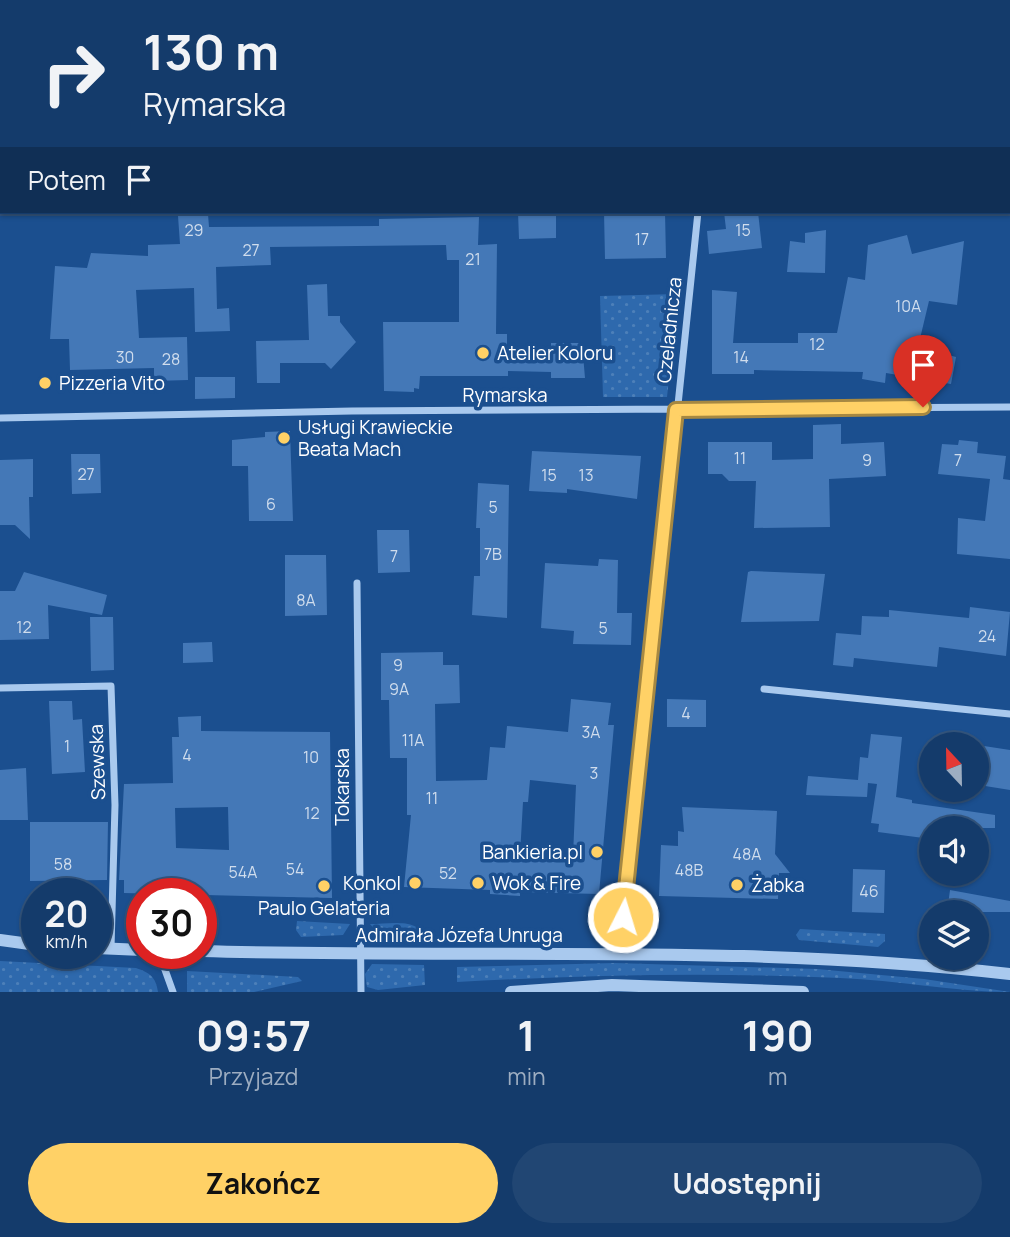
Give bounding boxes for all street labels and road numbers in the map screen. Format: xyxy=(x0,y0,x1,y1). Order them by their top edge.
street label: Czeladnicza xyxy=(651,276,687,384)
street label: Rymarska xyxy=(462,382,548,408)
street label: Szewska xyxy=(83,724,111,800)
street label: Tokarska xyxy=(329,748,355,826)
street label: Admirała Józefa Unruga xyxy=(355,922,563,948)

